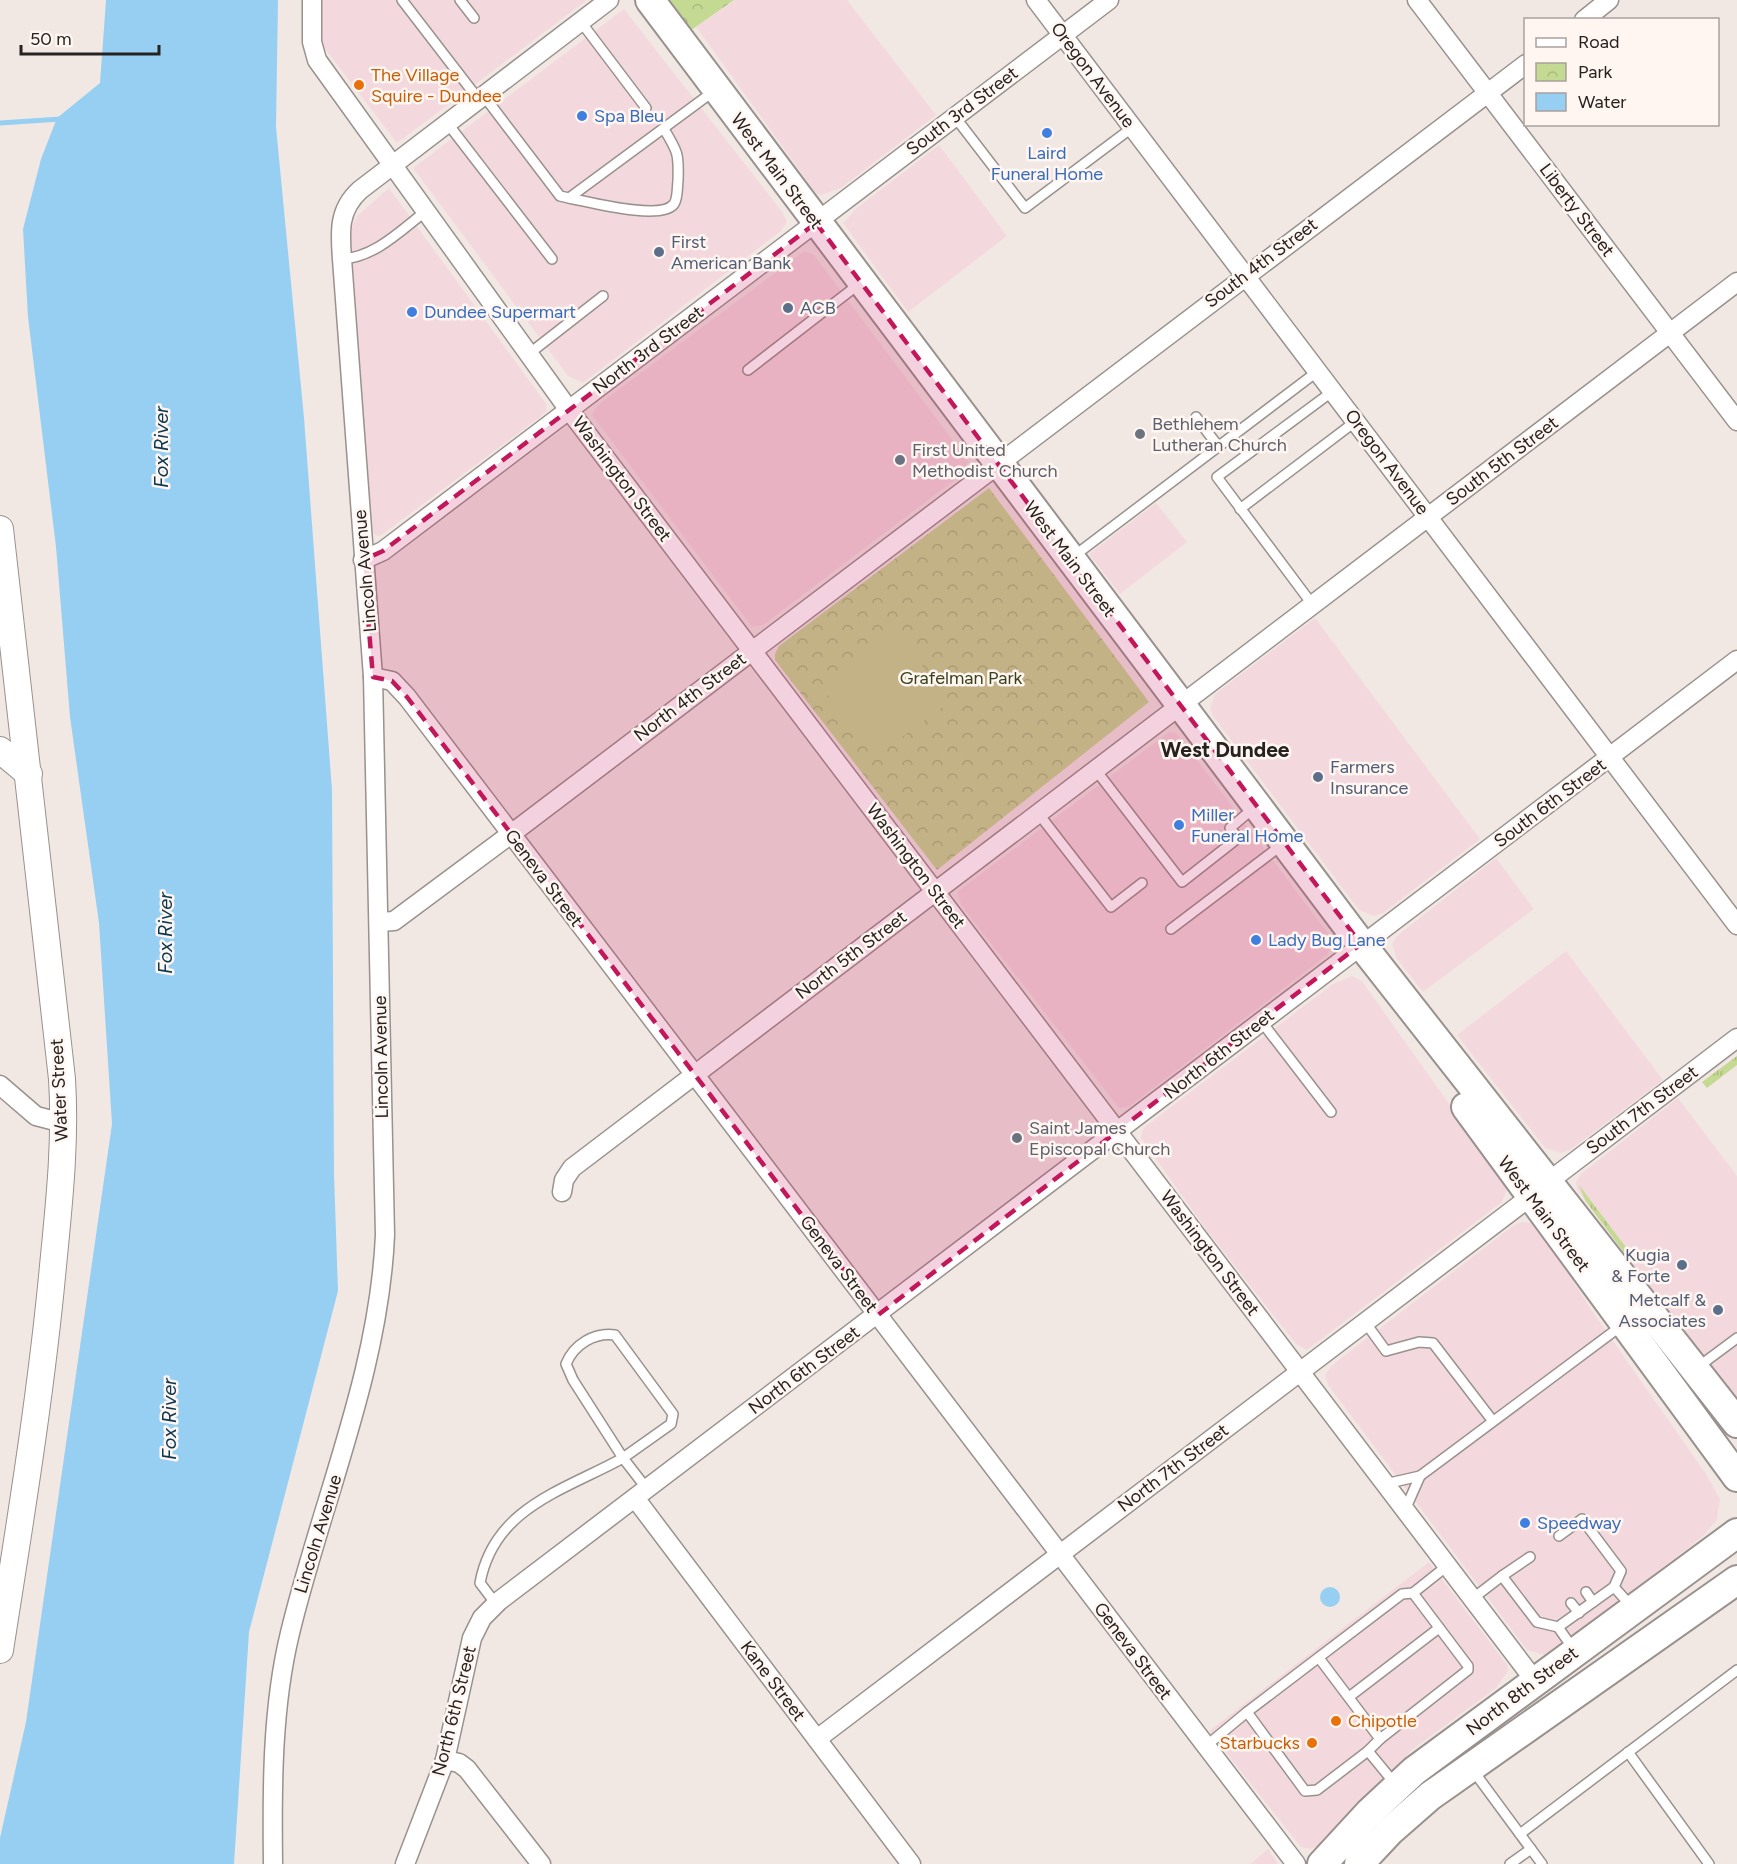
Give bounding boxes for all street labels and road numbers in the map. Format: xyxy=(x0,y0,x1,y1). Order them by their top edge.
street label: Oregon Avenue xyxy=(1046,18,1140,132)
street label: South 3rd Street xyxy=(902,62,1022,160)
street label: West Main Street xyxy=(726,109,828,233)
street label: Liberty Street xyxy=(1535,159,1619,261)
street label: South 4th Street xyxy=(1200,213,1322,313)
street label: North 3rd Street xyxy=(588,301,708,399)
street label: Oregon Avenue xyxy=(1340,405,1434,519)
street label: Washington Street xyxy=(568,412,676,546)
street label: South 5th Street xyxy=(1442,412,1563,510)
street label: West Main Street xyxy=(1019,497,1121,621)
street label: Lincoln Avenue xyxy=(349,509,381,633)
street label: North 4th Street xyxy=(630,648,751,746)
street label: South 6th Street xyxy=(1490,754,1611,852)
street label: Washington Street xyxy=(862,799,970,933)
street label: Geneva Street xyxy=(500,825,588,931)
street label: North 5th Street xyxy=(791,906,911,1004)
street label: Lincoln Avenue xyxy=(369,995,393,1119)
street label: North 6th Street xyxy=(1160,1004,1279,1104)
street label: Water Street xyxy=(45,1038,73,1142)
street label: South 7th Street xyxy=(1582,1061,1702,1159)
street label: West Main Street xyxy=(1493,1152,1595,1276)
street label: Washington Street xyxy=(1156,1186,1264,1320)
street label: Geneva Street xyxy=(795,1211,883,1317)
street label: North 6th Street xyxy=(744,1321,864,1419)
street label: North 7th Street xyxy=(1113,1419,1233,1517)
street label: Lincoln Avenue xyxy=(289,1472,347,1596)
street label: Geneva Street xyxy=(1089,1598,1177,1704)
street label: Kane Street xyxy=(736,1637,810,1726)
street label: North 8th Street xyxy=(1462,1642,1582,1740)
street label: North 6th Street xyxy=(427,1643,481,1778)

